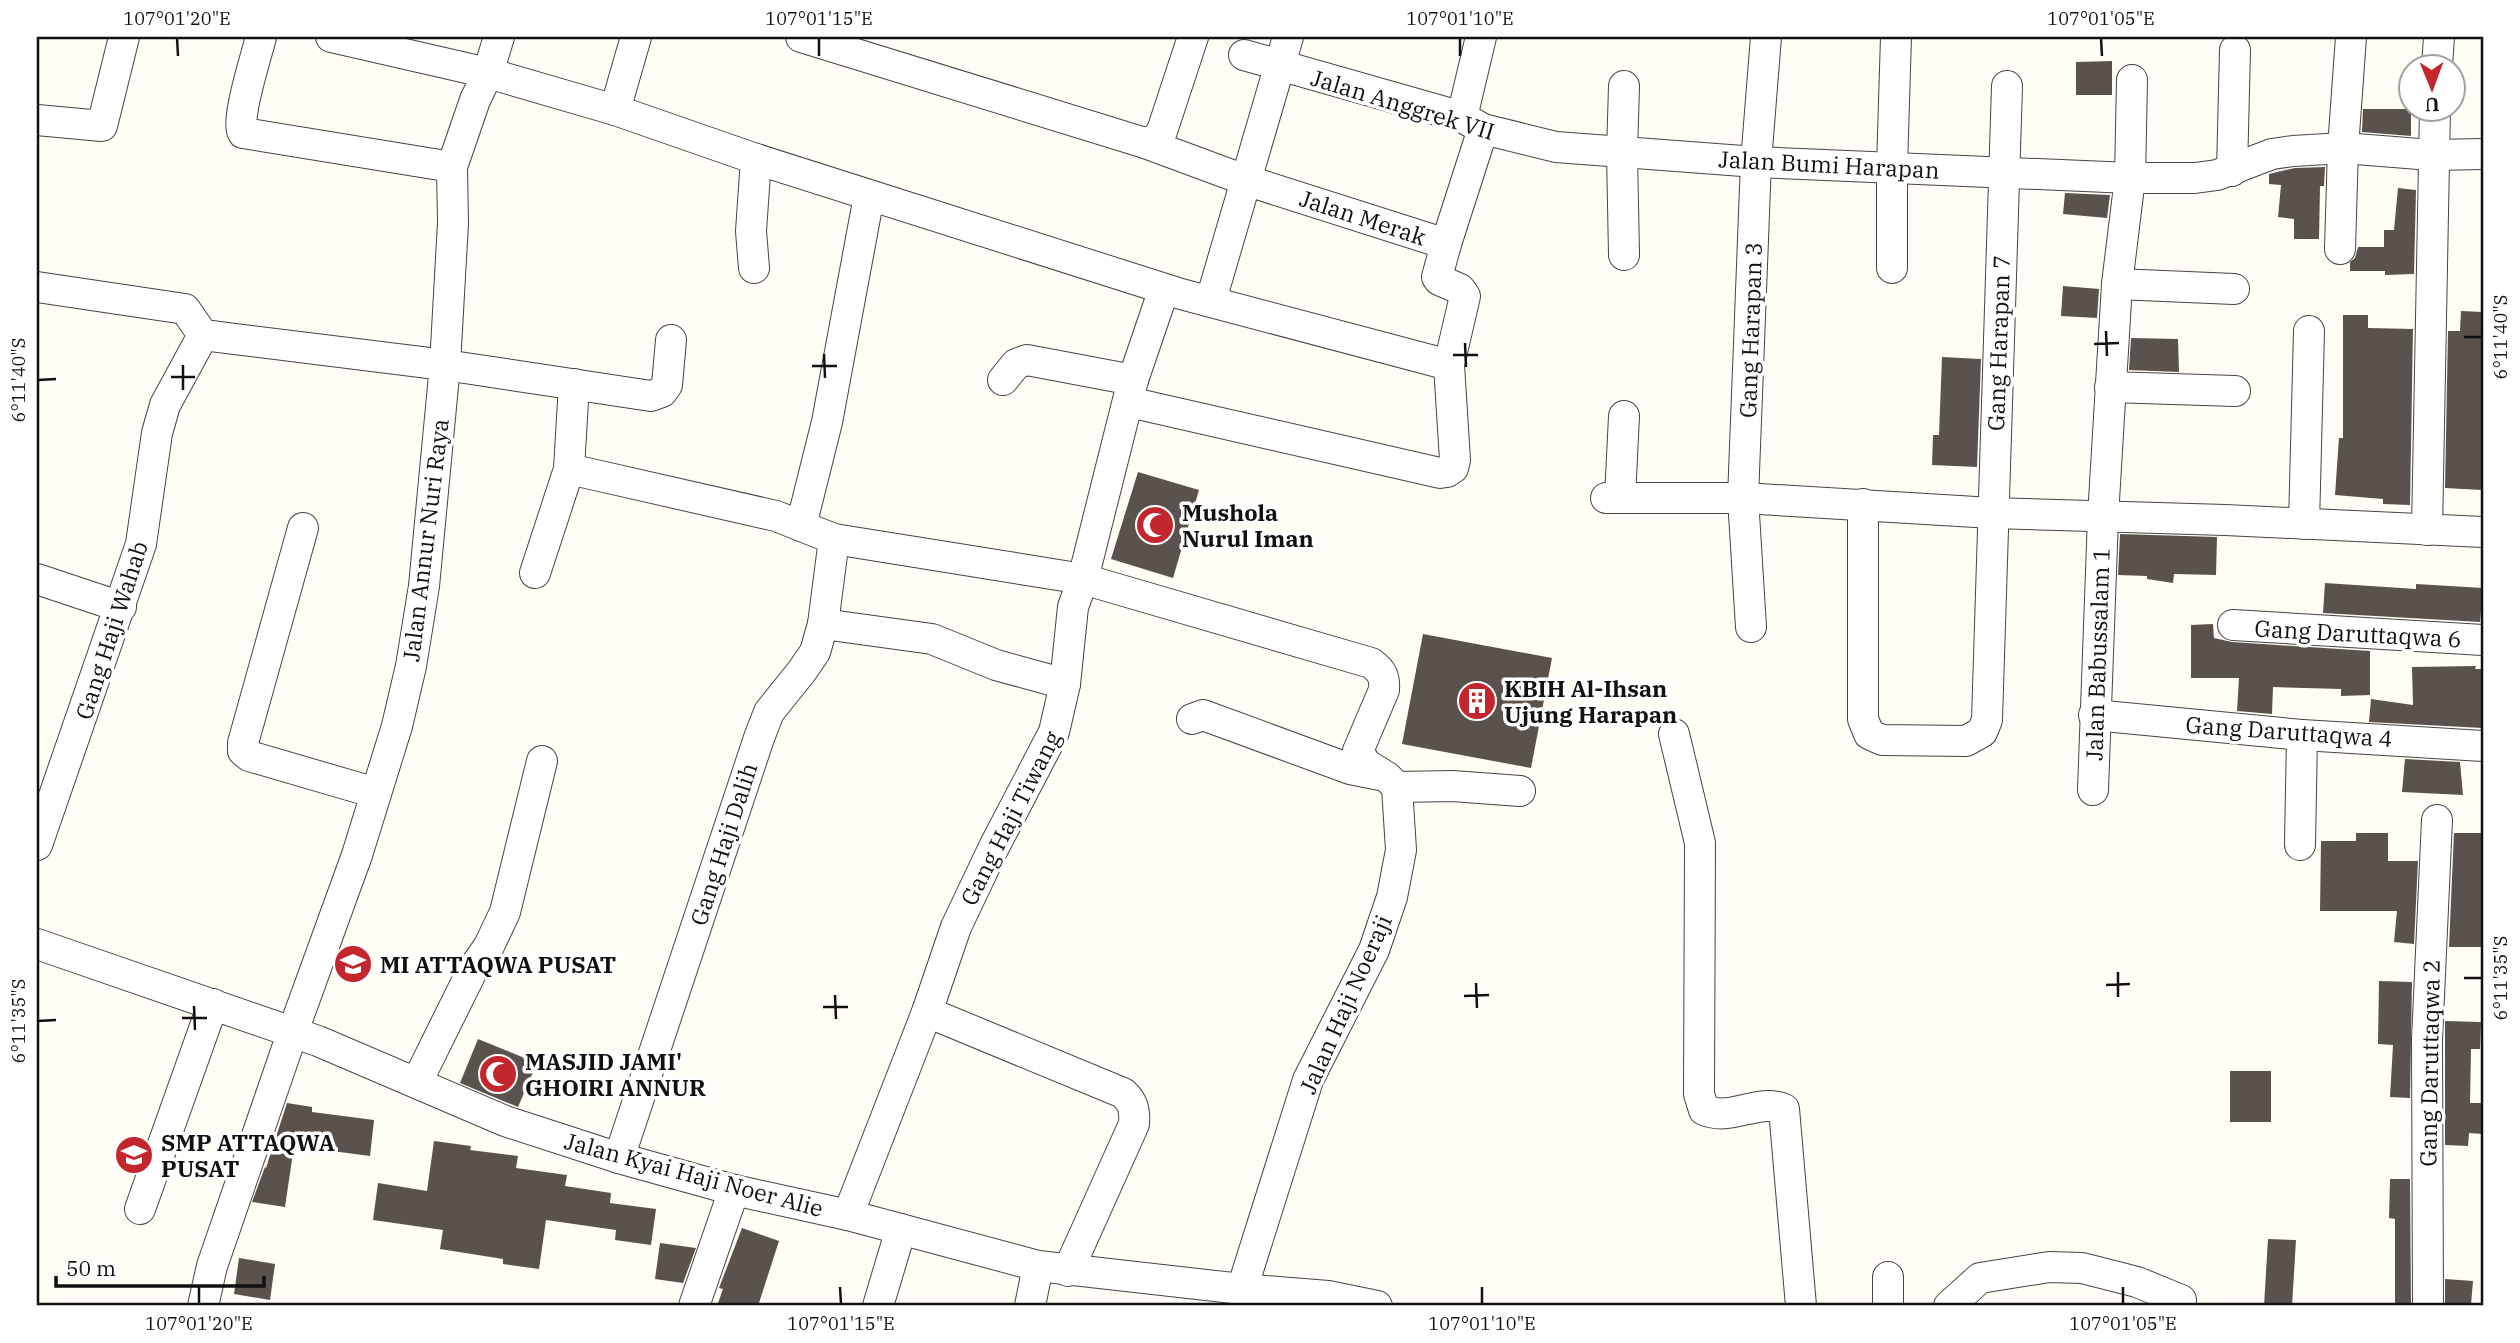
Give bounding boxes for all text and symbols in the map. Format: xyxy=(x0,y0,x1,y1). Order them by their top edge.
text: 107°01'20"E xyxy=(123,7,231,30)
text: 107°01'15"E xyxy=(765,7,873,30)
text: 107°01'10"E xyxy=(1406,7,1514,30)
text: 107°01'05"E xyxy=(2047,7,2155,30)
north arrow xyxy=(2398,52,2468,122)
street label: Jalan Anggrek VII xyxy=(1308,62,1498,146)
text: U xyxy=(2425,93,2440,117)
street label: Jalan Bumi Harapan xyxy=(1718,143,1940,185)
street label: Jalan Merak xyxy=(1296,182,1430,252)
street label: Gang Harapan 3 xyxy=(1732,242,1768,418)
street label: Gang Harapan 7 xyxy=(1980,255,2016,431)
text: 6°11'40"S xyxy=(2489,295,2512,379)
text: 6°11'40"S xyxy=(7,338,30,422)
street label: Jalan Annur Nuri Raya xyxy=(395,417,455,663)
place label: Mushola Nurul Iman xyxy=(1182,497,1314,553)
mosque icon: Mushola Nurul Iman xyxy=(1134,504,1176,546)
street label: Gang Haji Wahab xyxy=(68,537,154,723)
street label: Jalan Babussalam 1 xyxy=(2078,547,2116,761)
street label: Gang Daruttaqwa 6 xyxy=(2254,613,2462,653)
place label: KBIH Al-Ihsan Ujung Harapan xyxy=(1504,673,1677,729)
building icon: KBIH Al-Ihsan Ujung Harapan xyxy=(1456,680,1498,722)
street label: Gang Daruttaqwa 4 xyxy=(2185,709,2393,753)
street label: Gang Haji Tiwang xyxy=(953,725,1067,910)
street label: Gang Haji Dalih xyxy=(683,759,763,929)
street label: Jalan Haji Noeraji xyxy=(1292,910,1398,1098)
text: 6°11'35"S xyxy=(2489,936,2512,1020)
school or university icon: MI ATTAQWA PUSAT xyxy=(332,943,374,985)
place label: MI ATTAQWA PUSAT xyxy=(380,949,616,979)
street label: Gang Daruttaqwa 2 xyxy=(2412,959,2446,1167)
text: 6°11'35"S xyxy=(7,979,30,1063)
place label: MASJID JAMI' GHOIRI ANNUR xyxy=(525,1046,706,1102)
mosque icon: MASJID JAMI' GHOIRI ANNUR xyxy=(477,1053,519,1095)
street label: Jalan Kyai Haji Noer Alie xyxy=(561,1125,827,1223)
place label: SMP ATTAQWA PUSAT xyxy=(161,1127,335,1183)
school or university icon: SMP ATTAQWA PUSAT xyxy=(113,1134,155,1176)
scale bar xyxy=(56,1245,264,1289)
text: 50 m xyxy=(66,1254,116,1282)
text: 107°01'20"E xyxy=(145,1312,253,1335)
text: 107°01'15"E xyxy=(787,1312,895,1335)
text: 107°01'10"E xyxy=(1428,1312,1536,1335)
text: 107°01'05"E xyxy=(2069,1312,2177,1335)

